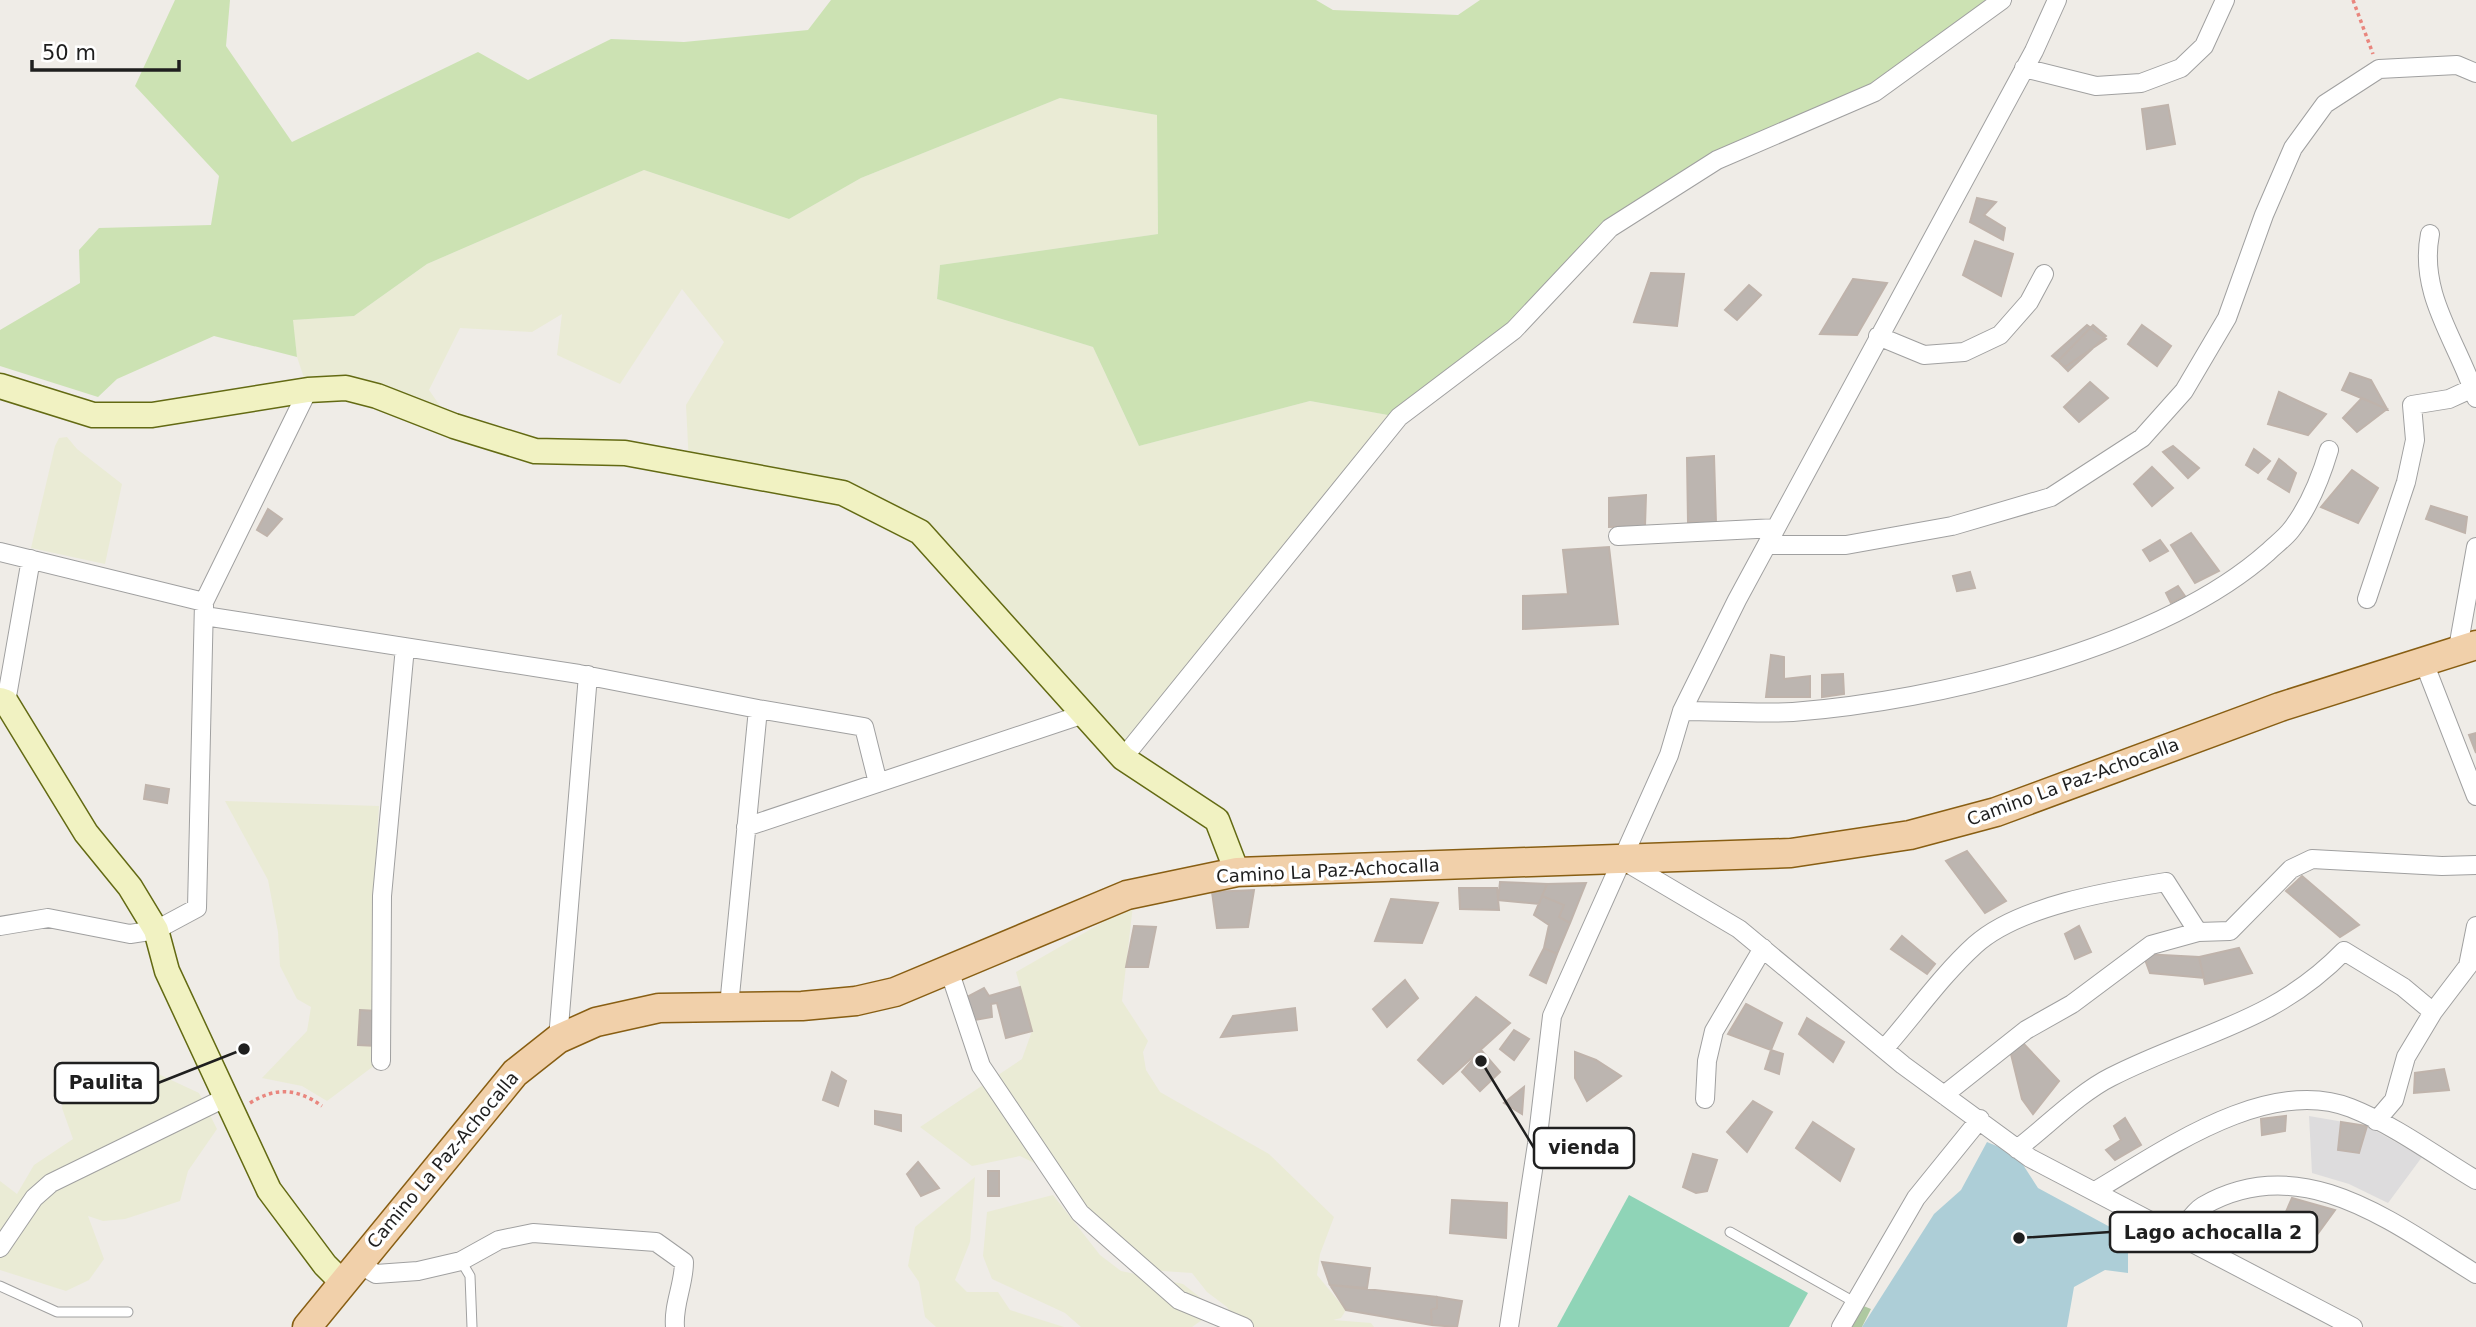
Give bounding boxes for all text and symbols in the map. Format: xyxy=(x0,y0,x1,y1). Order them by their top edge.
scale bar xyxy=(32,28,178,72)
text: 50 m xyxy=(42,41,96,65)
street label: Camino La Paz-Achocalla xyxy=(1964,733,2182,830)
street label: Camino La Paz-Achocalla xyxy=(1216,854,1440,887)
callout: Paulita xyxy=(55,1063,158,1103)
street label: Camino La Paz-Achocalla xyxy=(363,1067,523,1252)
text: Paulita xyxy=(69,1071,143,1093)
callout: vienda xyxy=(1534,1128,1634,1168)
text: vienda xyxy=(1548,1136,1620,1158)
callout: Lago achocalla 2 xyxy=(2110,1212,2317,1252)
text: Lago achocalla 2 xyxy=(2124,1221,2302,1243)

